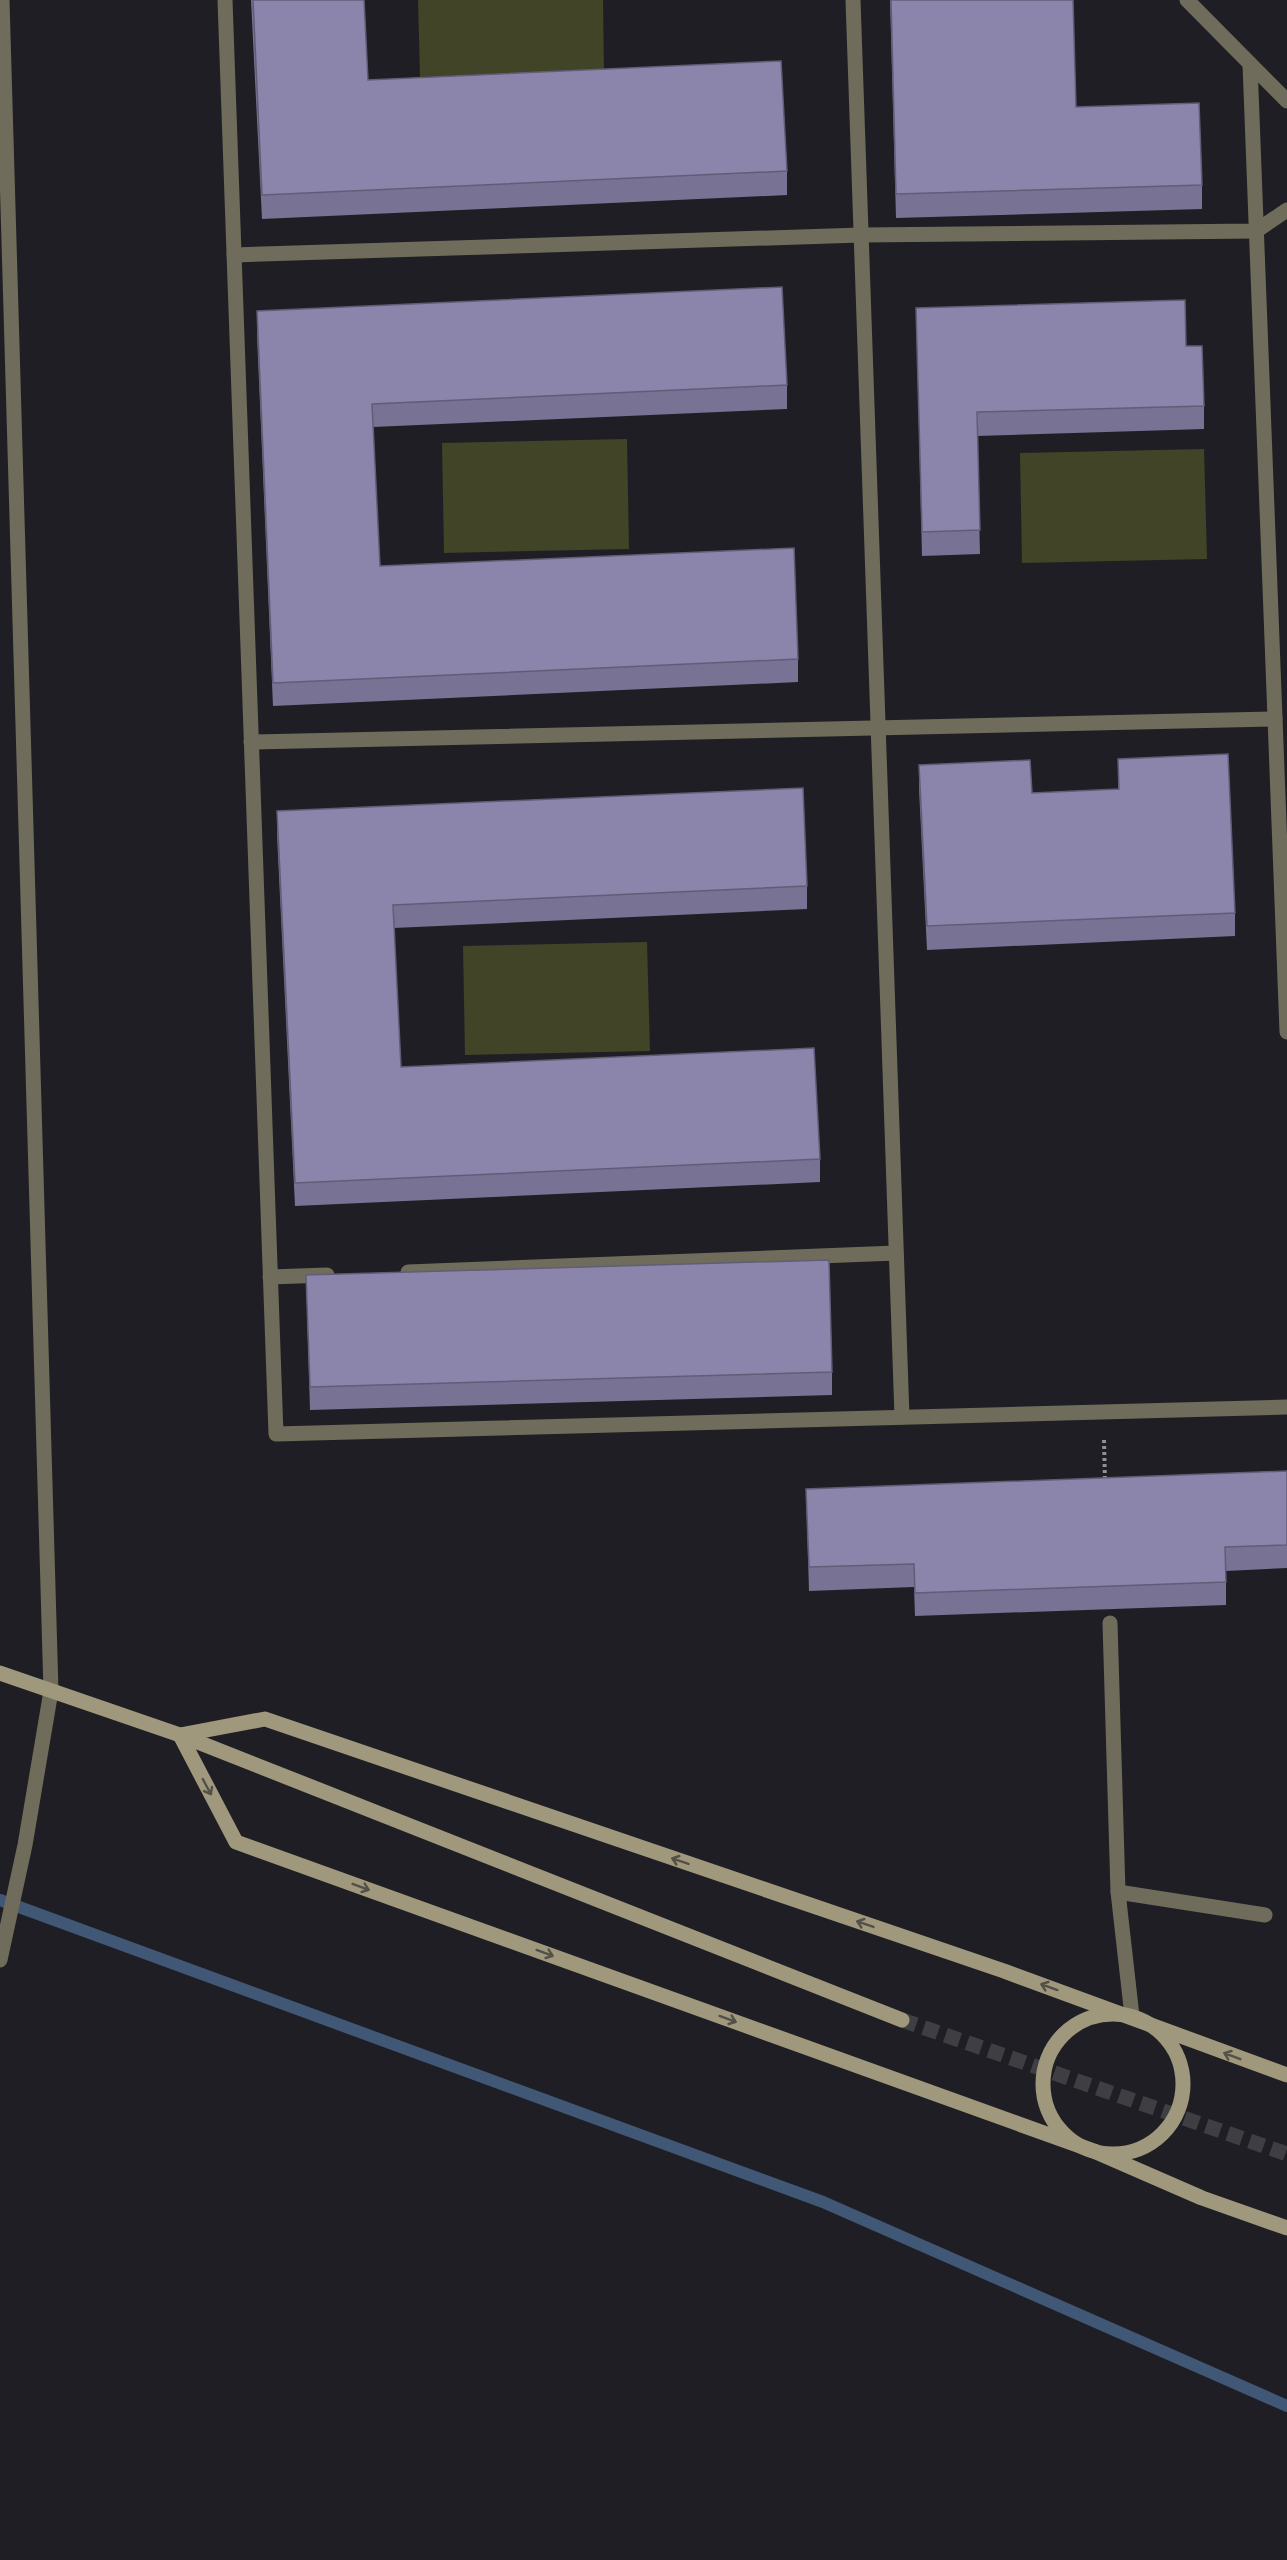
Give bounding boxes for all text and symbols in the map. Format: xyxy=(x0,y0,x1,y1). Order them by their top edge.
one-way arrow xyxy=(201,1778,213,1795)
one-way arrow xyxy=(672,1854,690,1865)
one-way arrow xyxy=(351,1882,370,1893)
one-way arrow xyxy=(856,1917,875,1928)
one-way arrow xyxy=(535,1948,554,1959)
one-way arrow xyxy=(1041,1981,1059,1992)
one-way arrow xyxy=(718,2014,737,2025)
one-way arrow xyxy=(1223,2049,1242,2060)

